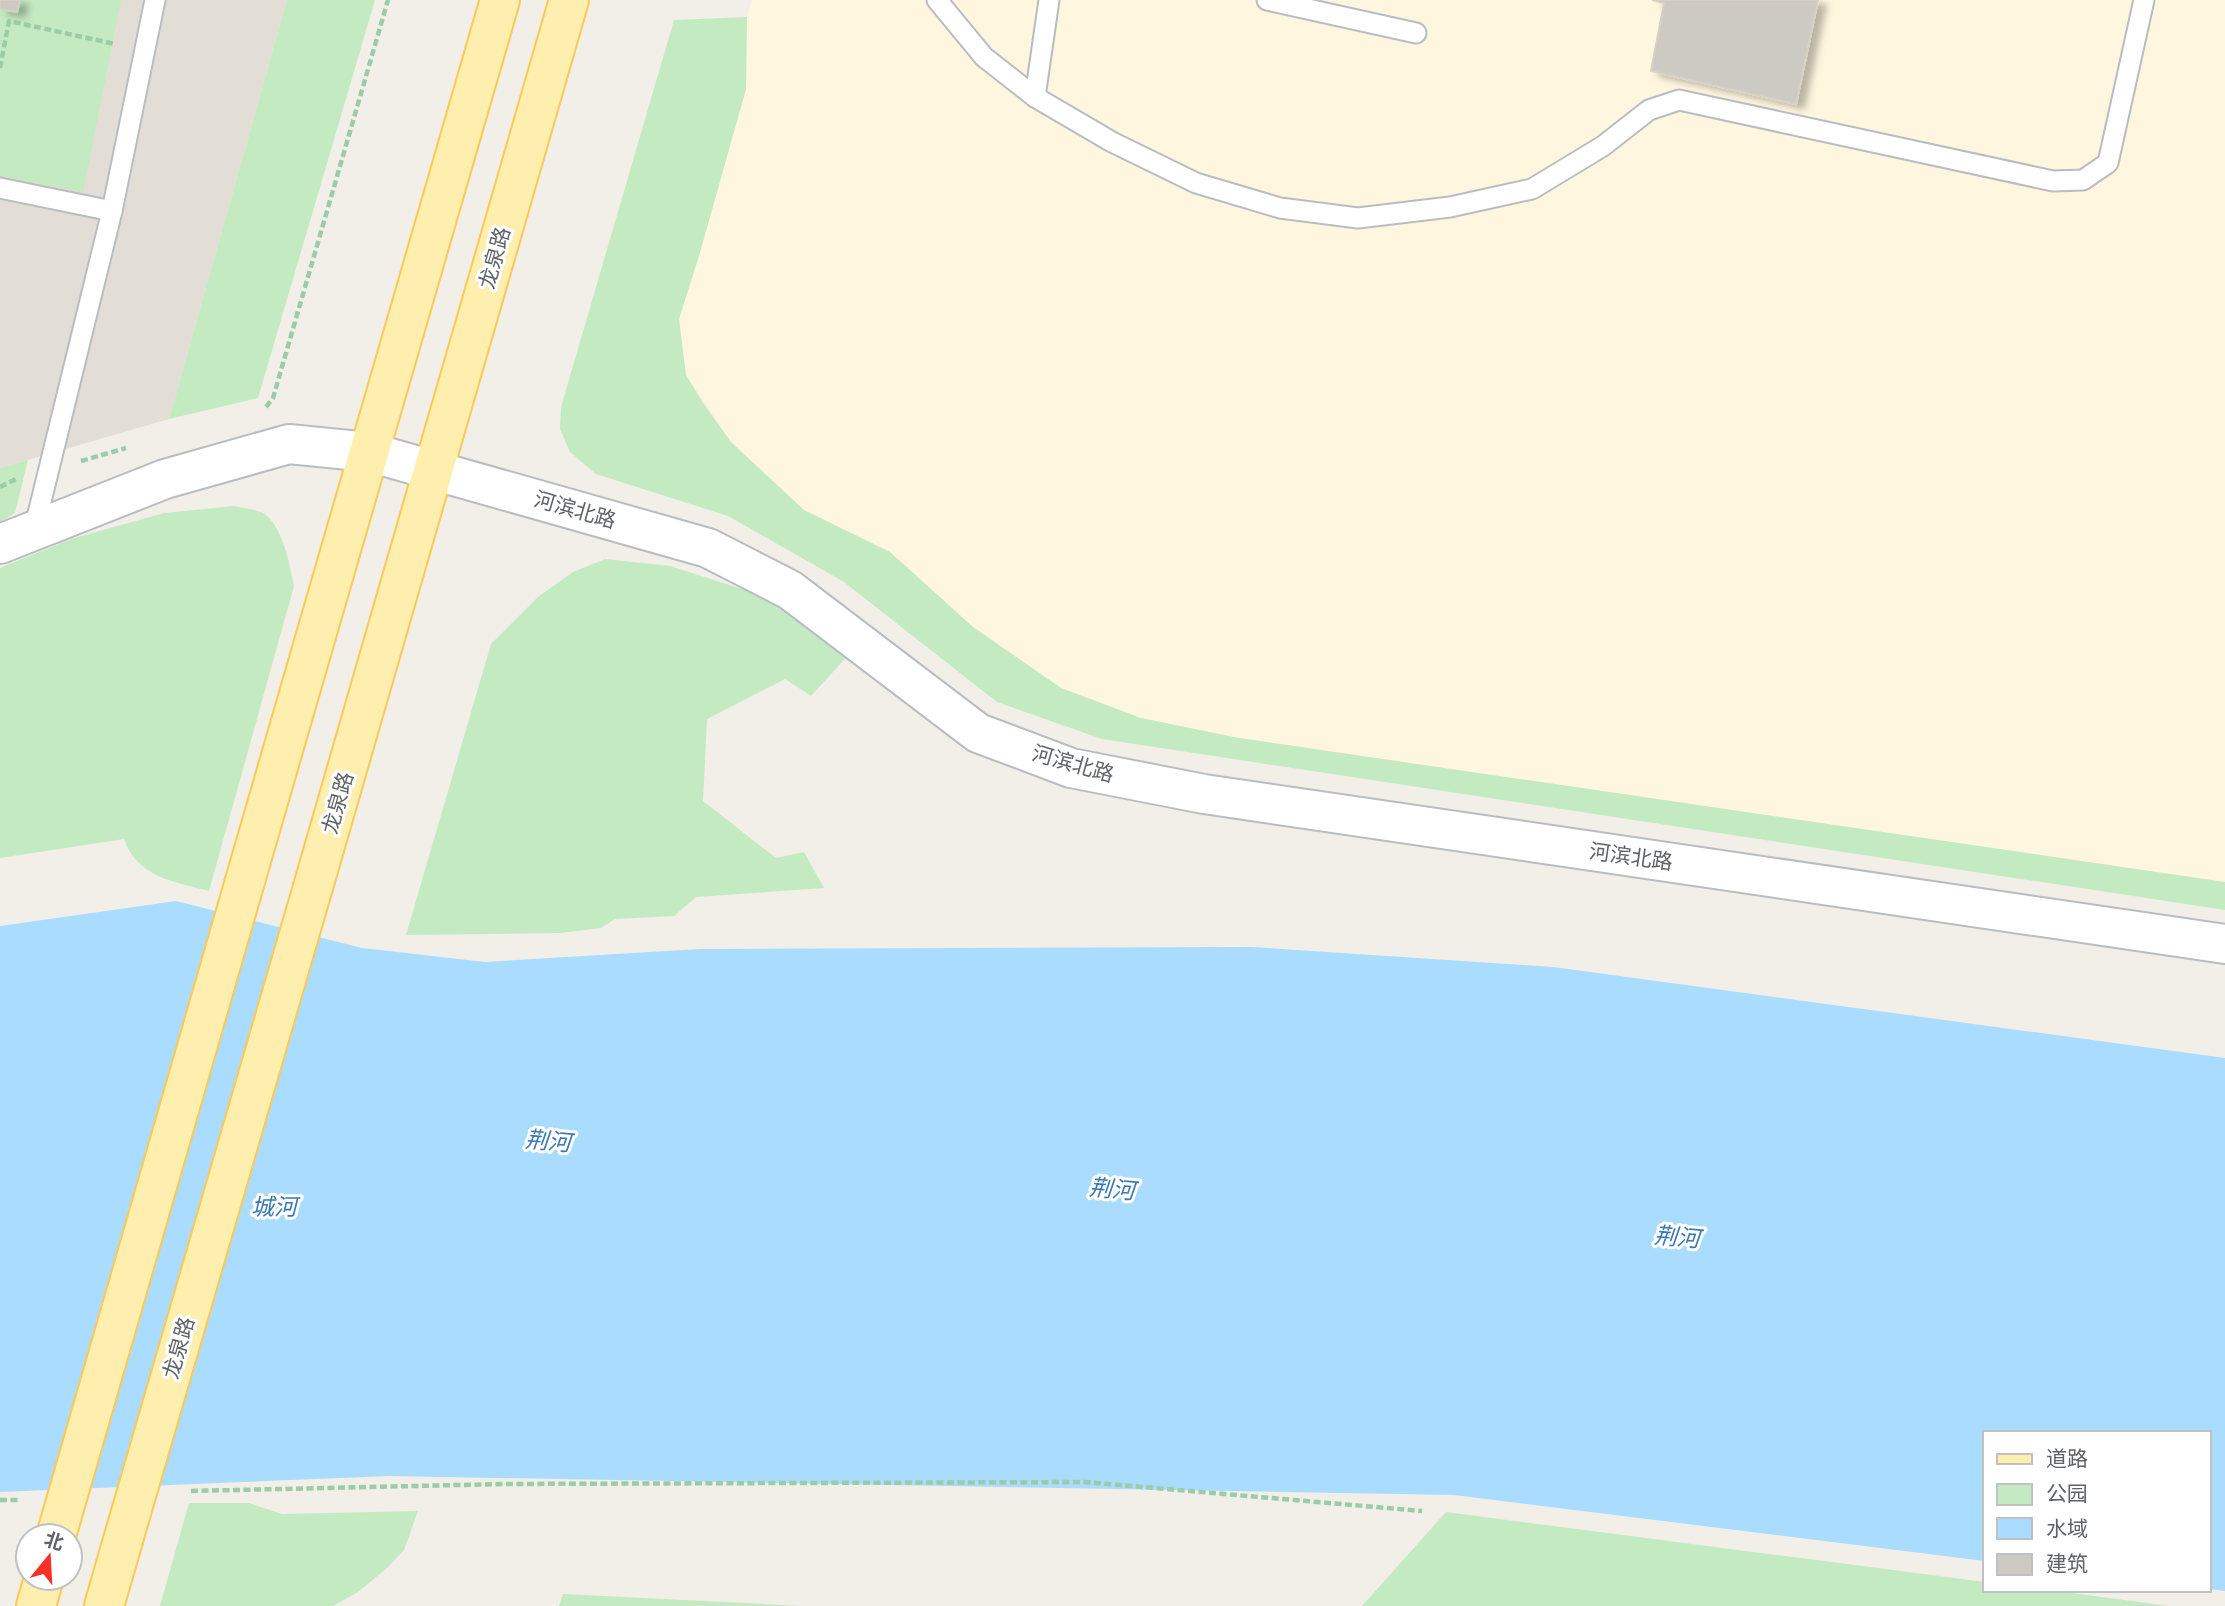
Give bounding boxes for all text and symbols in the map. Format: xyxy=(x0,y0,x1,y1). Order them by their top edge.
street label: 龙泉路 xyxy=(472,224,516,292)
street label: 河滨北路 xyxy=(531,484,620,534)
street label: 河滨北路 xyxy=(1029,738,1118,788)
street label: 龙泉路 xyxy=(315,769,359,837)
street label: 河滨北路 xyxy=(1588,836,1675,876)
water label: 荆河 xyxy=(524,1122,576,1158)
water label: 荆河 xyxy=(1088,1170,1140,1206)
water label: 城河 xyxy=(251,1190,301,1222)
water label: 荆河 xyxy=(1653,1218,1705,1254)
street label: 龙泉路 xyxy=(156,1314,200,1382)
legend xyxy=(1983,1431,2211,1592)
text: 道路 xyxy=(2046,1444,2088,1472)
text: 公园 xyxy=(2046,1479,2088,1507)
text: 水域 xyxy=(2046,1514,2088,1542)
north arrow xyxy=(14,1522,84,1592)
text: 北 xyxy=(41,1526,67,1556)
text: 建筑 xyxy=(2046,1549,2088,1577)

